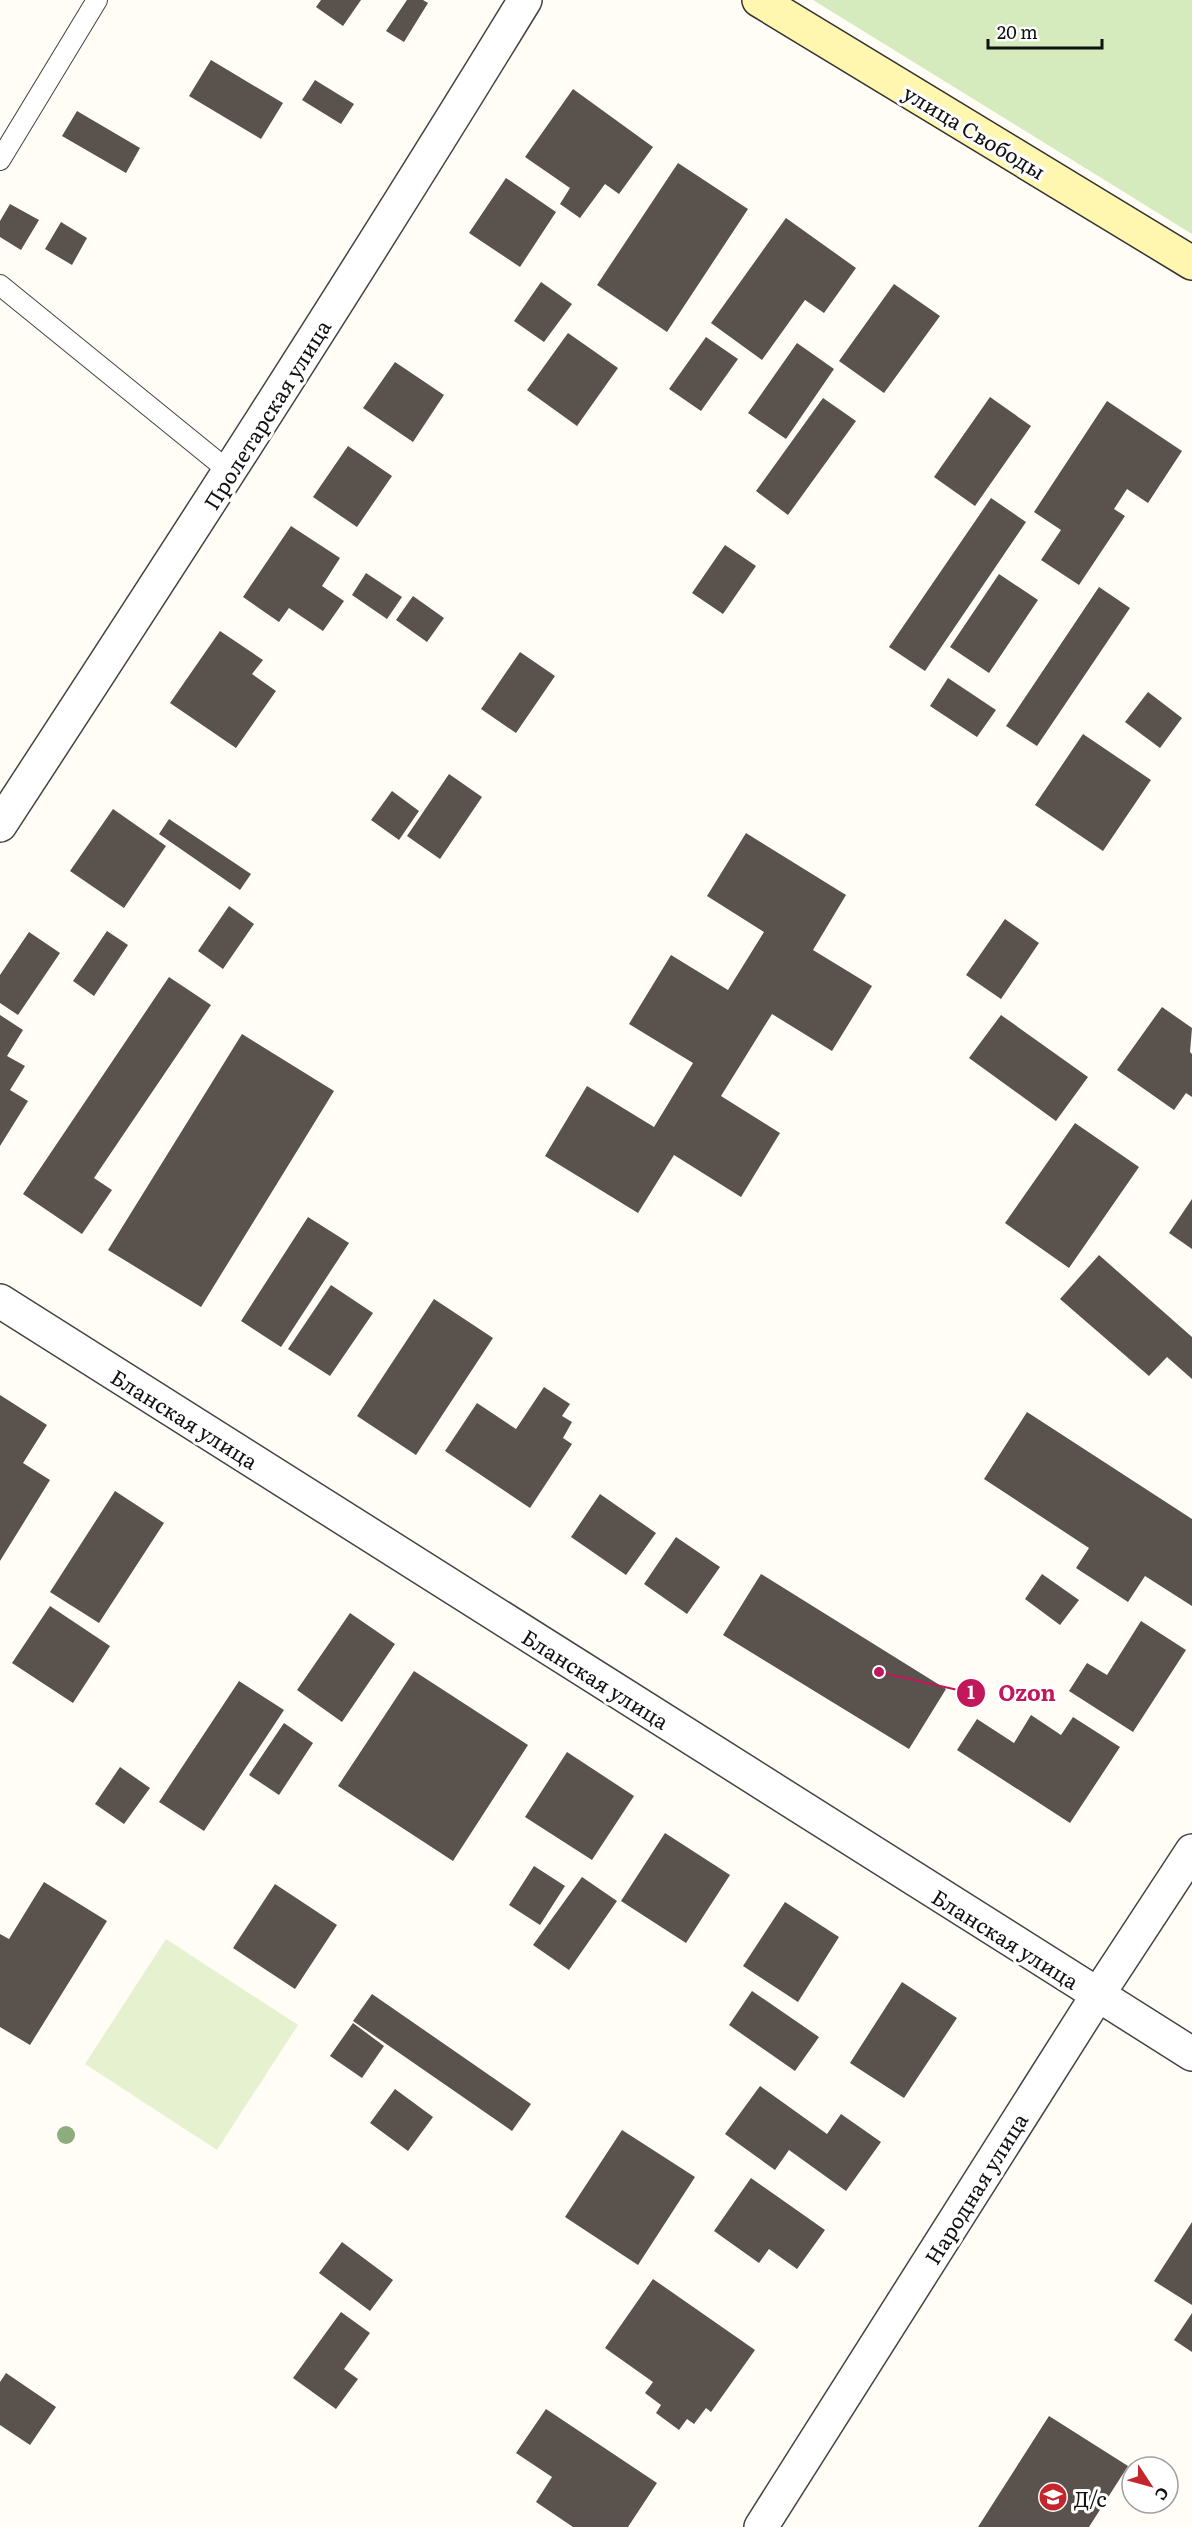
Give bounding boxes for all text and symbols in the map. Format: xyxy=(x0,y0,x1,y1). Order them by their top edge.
scale bar xyxy=(988,12,1102,50)
text: 20 m xyxy=(997,18,1038,45)
street label: улица Свободы xyxy=(898,76,1052,186)
street label: Пролетарская улица xyxy=(195,312,338,515)
street label: Бланская улица xyxy=(105,1360,265,1476)
street label: Бланская улица xyxy=(516,1620,676,1736)
callout: Ozon xyxy=(956,1673,1067,1713)
text: Ozon xyxy=(998,1675,1056,1708)
text: 1 xyxy=(967,1678,975,1705)
street label: Бланская улица xyxy=(926,1880,1086,1996)
street label: Народная улица xyxy=(916,2106,1034,2270)
north arrow xyxy=(1120,2455,1180,2515)
school or university icon: Д/с xyxy=(1037,2481,1069,2513)
place label: Д/с xyxy=(1074,2482,1107,2513)
text: С xyxy=(1150,2483,1176,2506)

